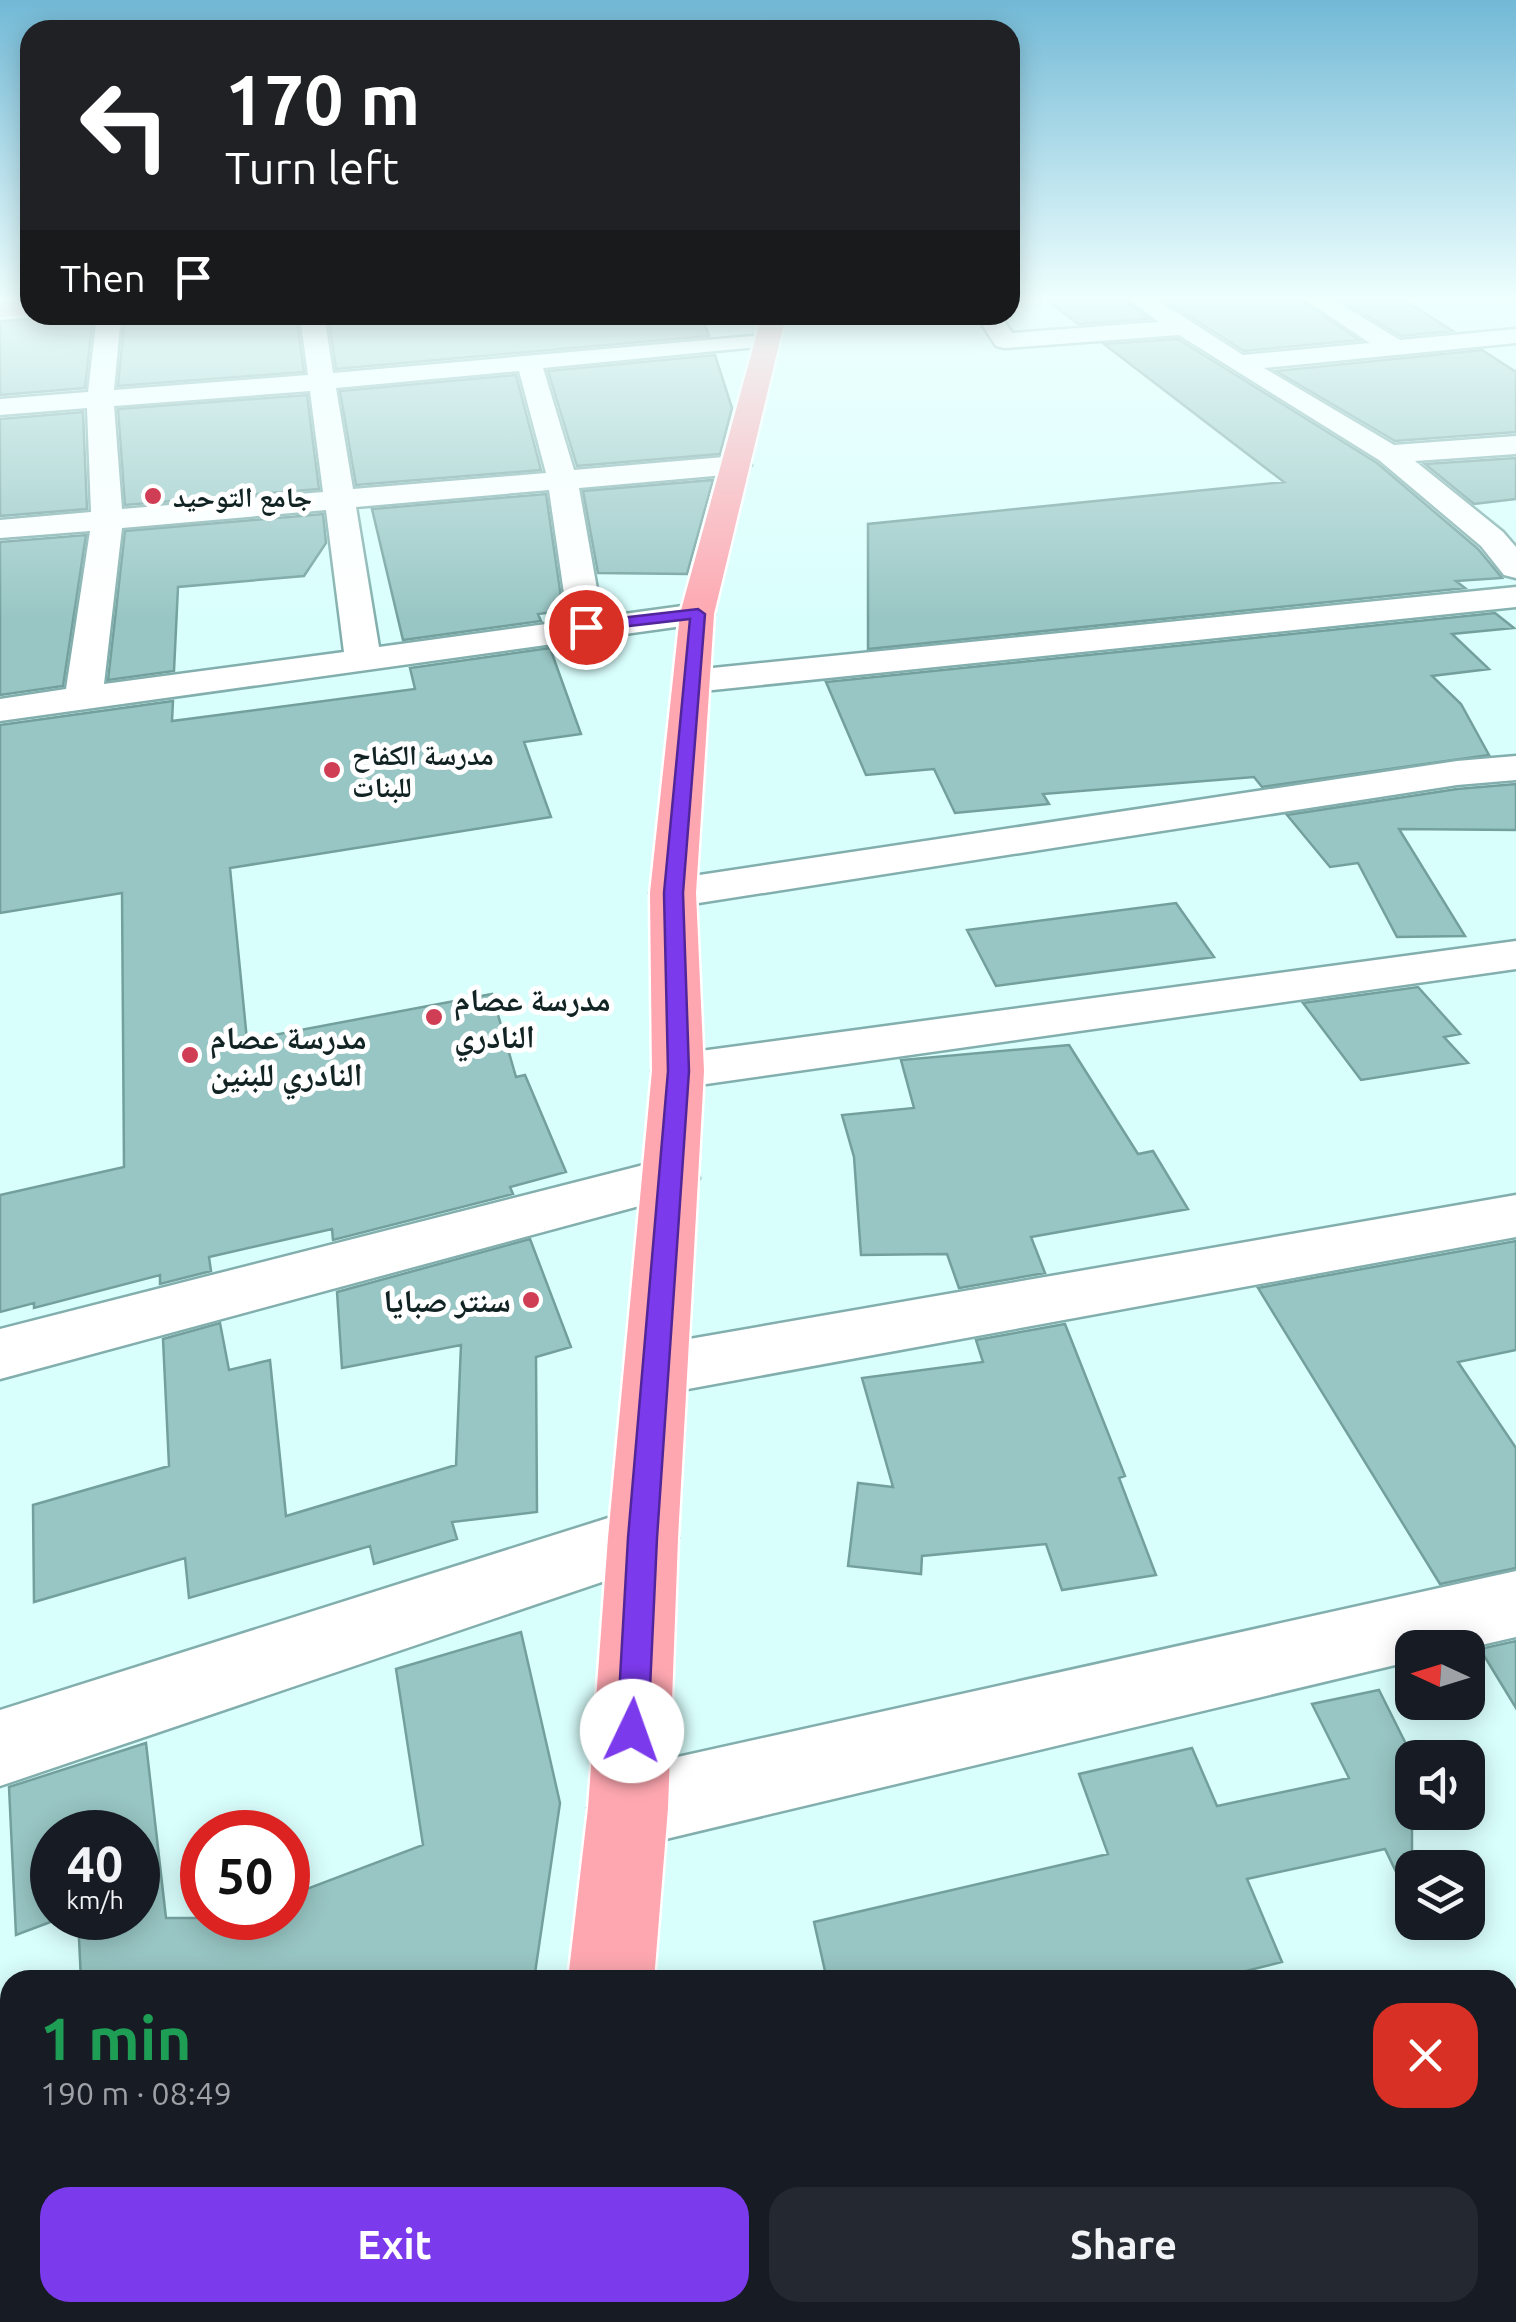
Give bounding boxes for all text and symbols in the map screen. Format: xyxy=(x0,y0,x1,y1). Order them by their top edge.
icon: left xyxy=(60,60,190,190)
text: 170 m xyxy=(225,60,420,138)
text: Turn left xyxy=(225,142,399,193)
icon: arrive xyxy=(166,250,221,305)
text: Then xyxy=(60,257,146,299)
place label: جامع التوحيد xyxy=(173,481,312,516)
marker: جامع التوحيد xyxy=(142,485,164,507)
pin xyxy=(544,585,629,670)
icon: arrive xyxy=(559,600,614,655)
place label: مدرسة الكفاح للبنات xyxy=(352,739,494,804)
marker: مدرسة الكفاح للبنات xyxy=(321,759,343,781)
place label: مدرسة عصام النادري xyxy=(454,981,611,1062)
marker: مدرسة عصام النادري xyxy=(423,1006,445,1028)
place label: مدرسة عصام النادري للبنين xyxy=(210,1019,367,1100)
marker: مدرسة عصام النادري للبنين xyxy=(179,1044,201,1066)
place label: سنتر صبايا xyxy=(383,1282,511,1319)
marker: سنتر صبايا xyxy=(520,1289,542,1311)
north arrow xyxy=(1395,1630,1485,1720)
map controls xyxy=(1395,1630,1485,1940)
position arrow xyxy=(580,1679,684,1783)
button: sound xyxy=(1395,1740,1485,1830)
speed limit sign: 50 xyxy=(180,1810,310,1940)
text: 40 xyxy=(67,1835,123,1891)
button: layers xyxy=(1395,1850,1485,1940)
text: km/h xyxy=(66,1886,124,1914)
button: close xyxy=(1373,2003,1478,2108)
text: 1 min xyxy=(40,2004,192,2071)
text: 190 m · 08:49 xyxy=(40,2075,232,2111)
button: Exit xyxy=(40,2187,749,2302)
button: Share xyxy=(769,2187,1478,2302)

